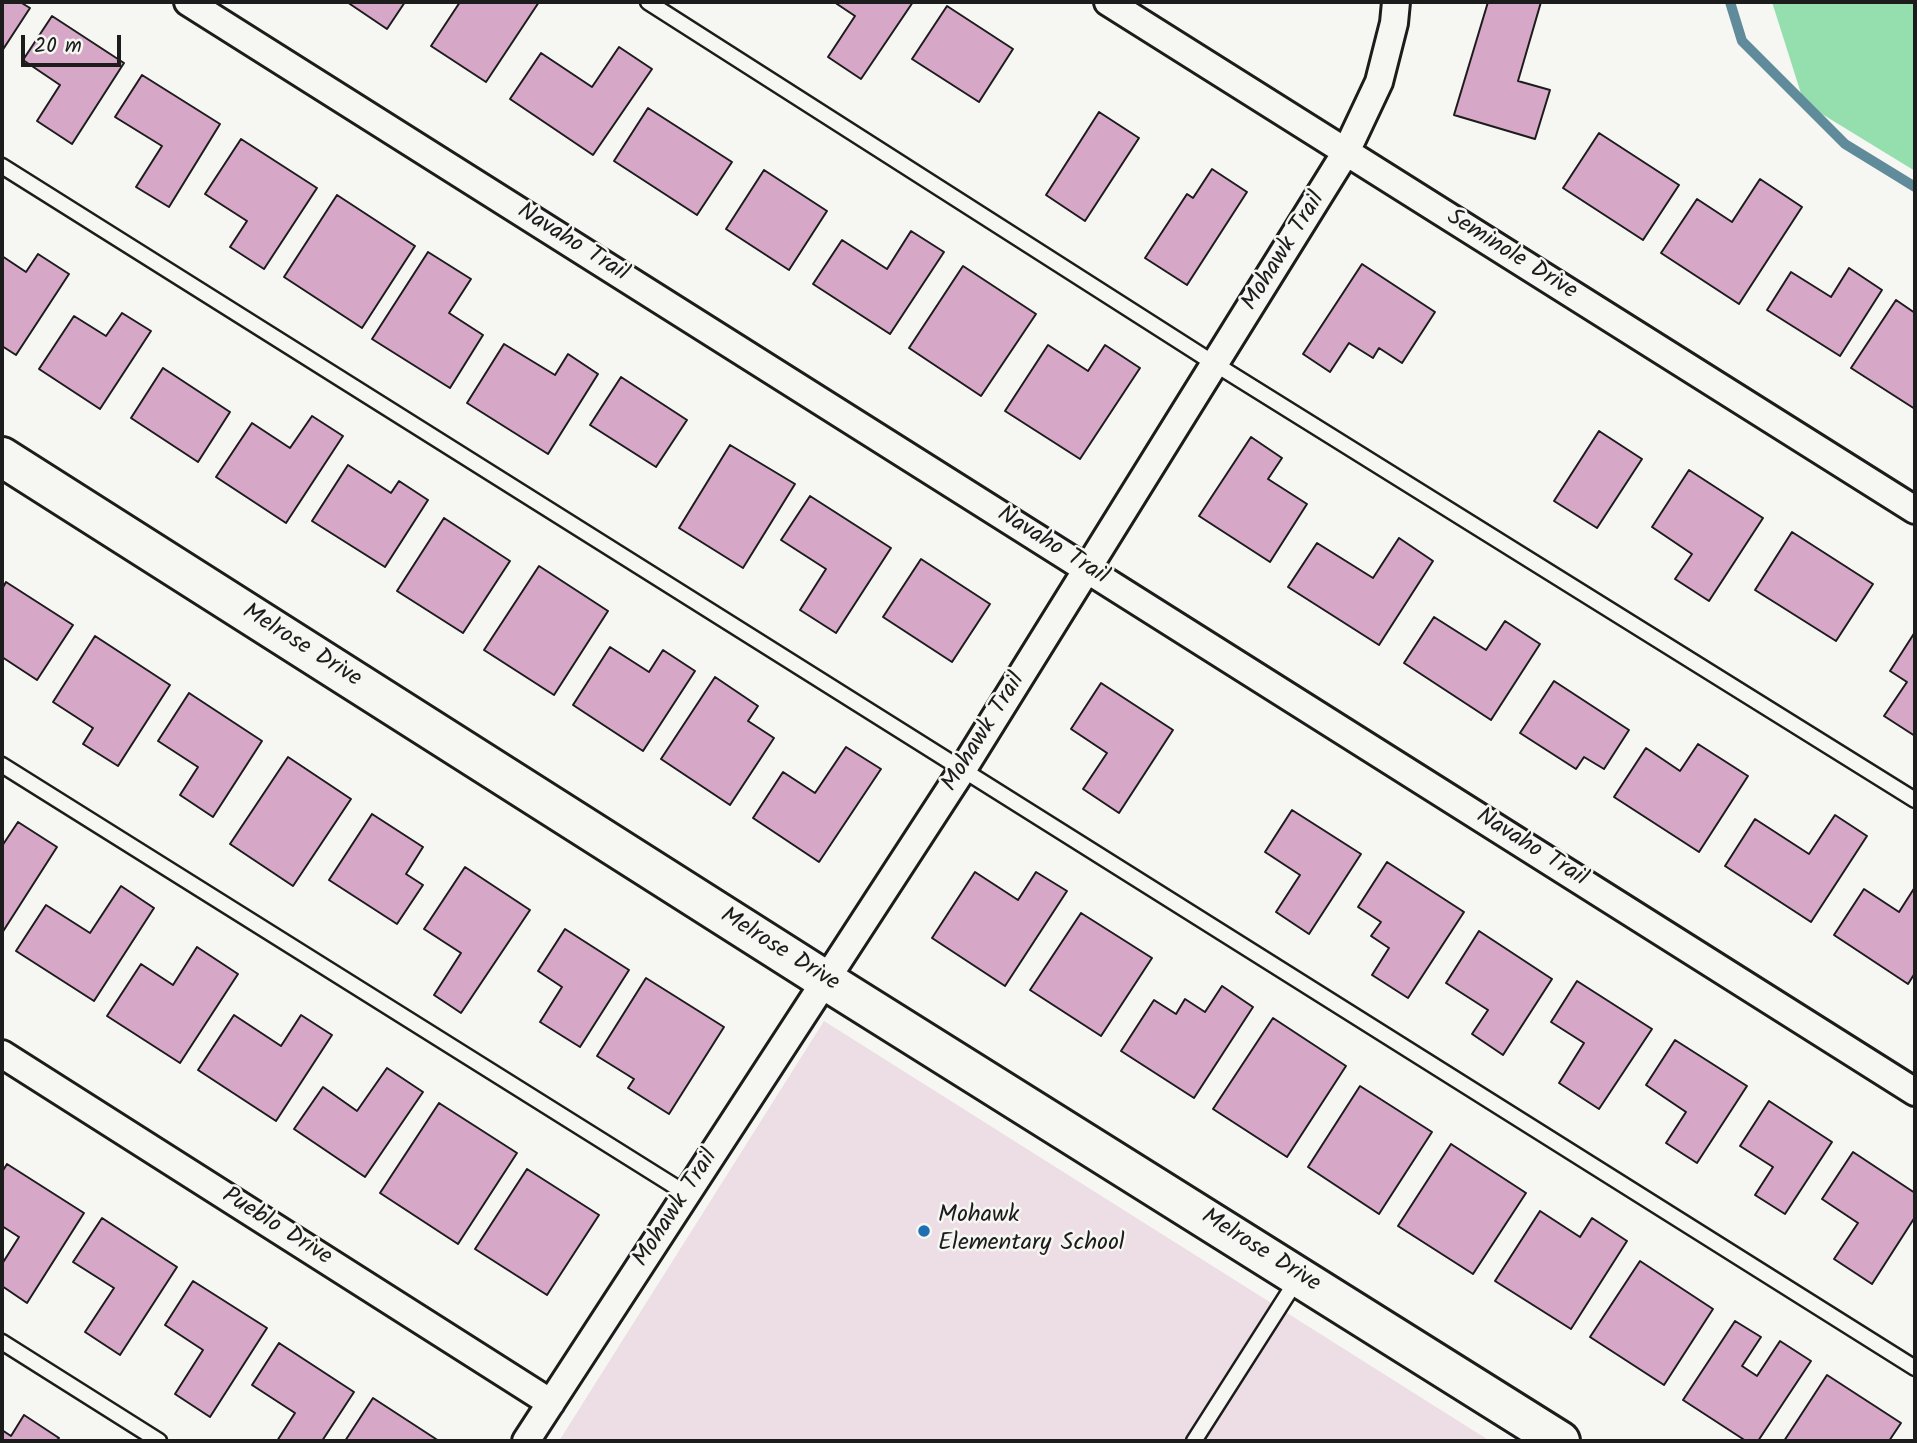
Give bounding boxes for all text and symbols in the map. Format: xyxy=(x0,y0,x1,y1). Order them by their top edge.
scale bar xyxy=(24,21,124,65)
text: 20 m xyxy=(34,30,82,63)
street label: Mohawk Trail xyxy=(1237,187,1333,317)
street label: Navaho Trail xyxy=(511,198,633,290)
street label: Seminole Drive xyxy=(1440,204,1582,308)
street label: Navaho Trail xyxy=(991,501,1113,593)
street label: Melrose Drive xyxy=(236,599,366,695)
street label: Mohawk Trail xyxy=(937,668,1033,798)
street label: Navaho Trail xyxy=(1470,803,1592,895)
street label: Melrose Drive xyxy=(714,903,844,999)
street label: Mohawk Trail xyxy=(628,1145,726,1273)
street label: Pueblo Drive xyxy=(216,1183,336,1273)
place label: Mohawk Elementary School xyxy=(938,1203,1125,1259)
street label: Melrose Drive xyxy=(1195,1204,1325,1300)
marker: Mohawk Elementary School xyxy=(916,1223,932,1239)

